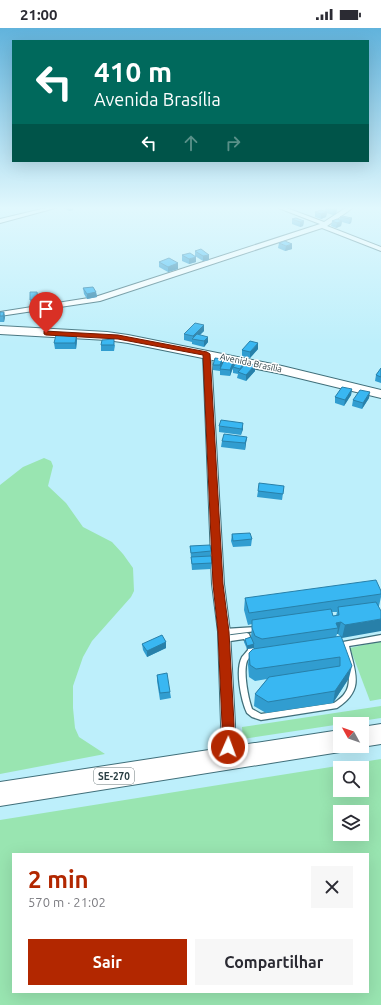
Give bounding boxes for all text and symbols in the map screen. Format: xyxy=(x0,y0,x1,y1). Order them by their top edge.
text: 21:00 xyxy=(20,6,58,23)
icon: left xyxy=(28,56,80,108)
text: 410 m xyxy=(94,56,172,87)
text: Avenida Brasília xyxy=(94,89,221,109)
icon: left xyxy=(138,132,160,154)
icon: ahead xyxy=(180,132,202,154)
icon: right xyxy=(222,132,244,154)
pin xyxy=(29,292,63,333)
icon: arrive xyxy=(35,298,57,320)
street label: Avenida Brasília xyxy=(219,352,283,374)
north arrow xyxy=(333,717,369,753)
map controls xyxy=(333,717,369,841)
position arrow xyxy=(207,726,249,768)
button: search xyxy=(333,761,369,797)
road number: SE-270 xyxy=(94,768,134,784)
button: layers xyxy=(333,805,369,841)
text: 2 min xyxy=(28,866,89,893)
button: close xyxy=(311,866,353,908)
text: 570 m · 21:02 xyxy=(28,895,106,909)
button: Sair xyxy=(28,939,187,985)
button: Compartilhar xyxy=(195,939,353,985)

